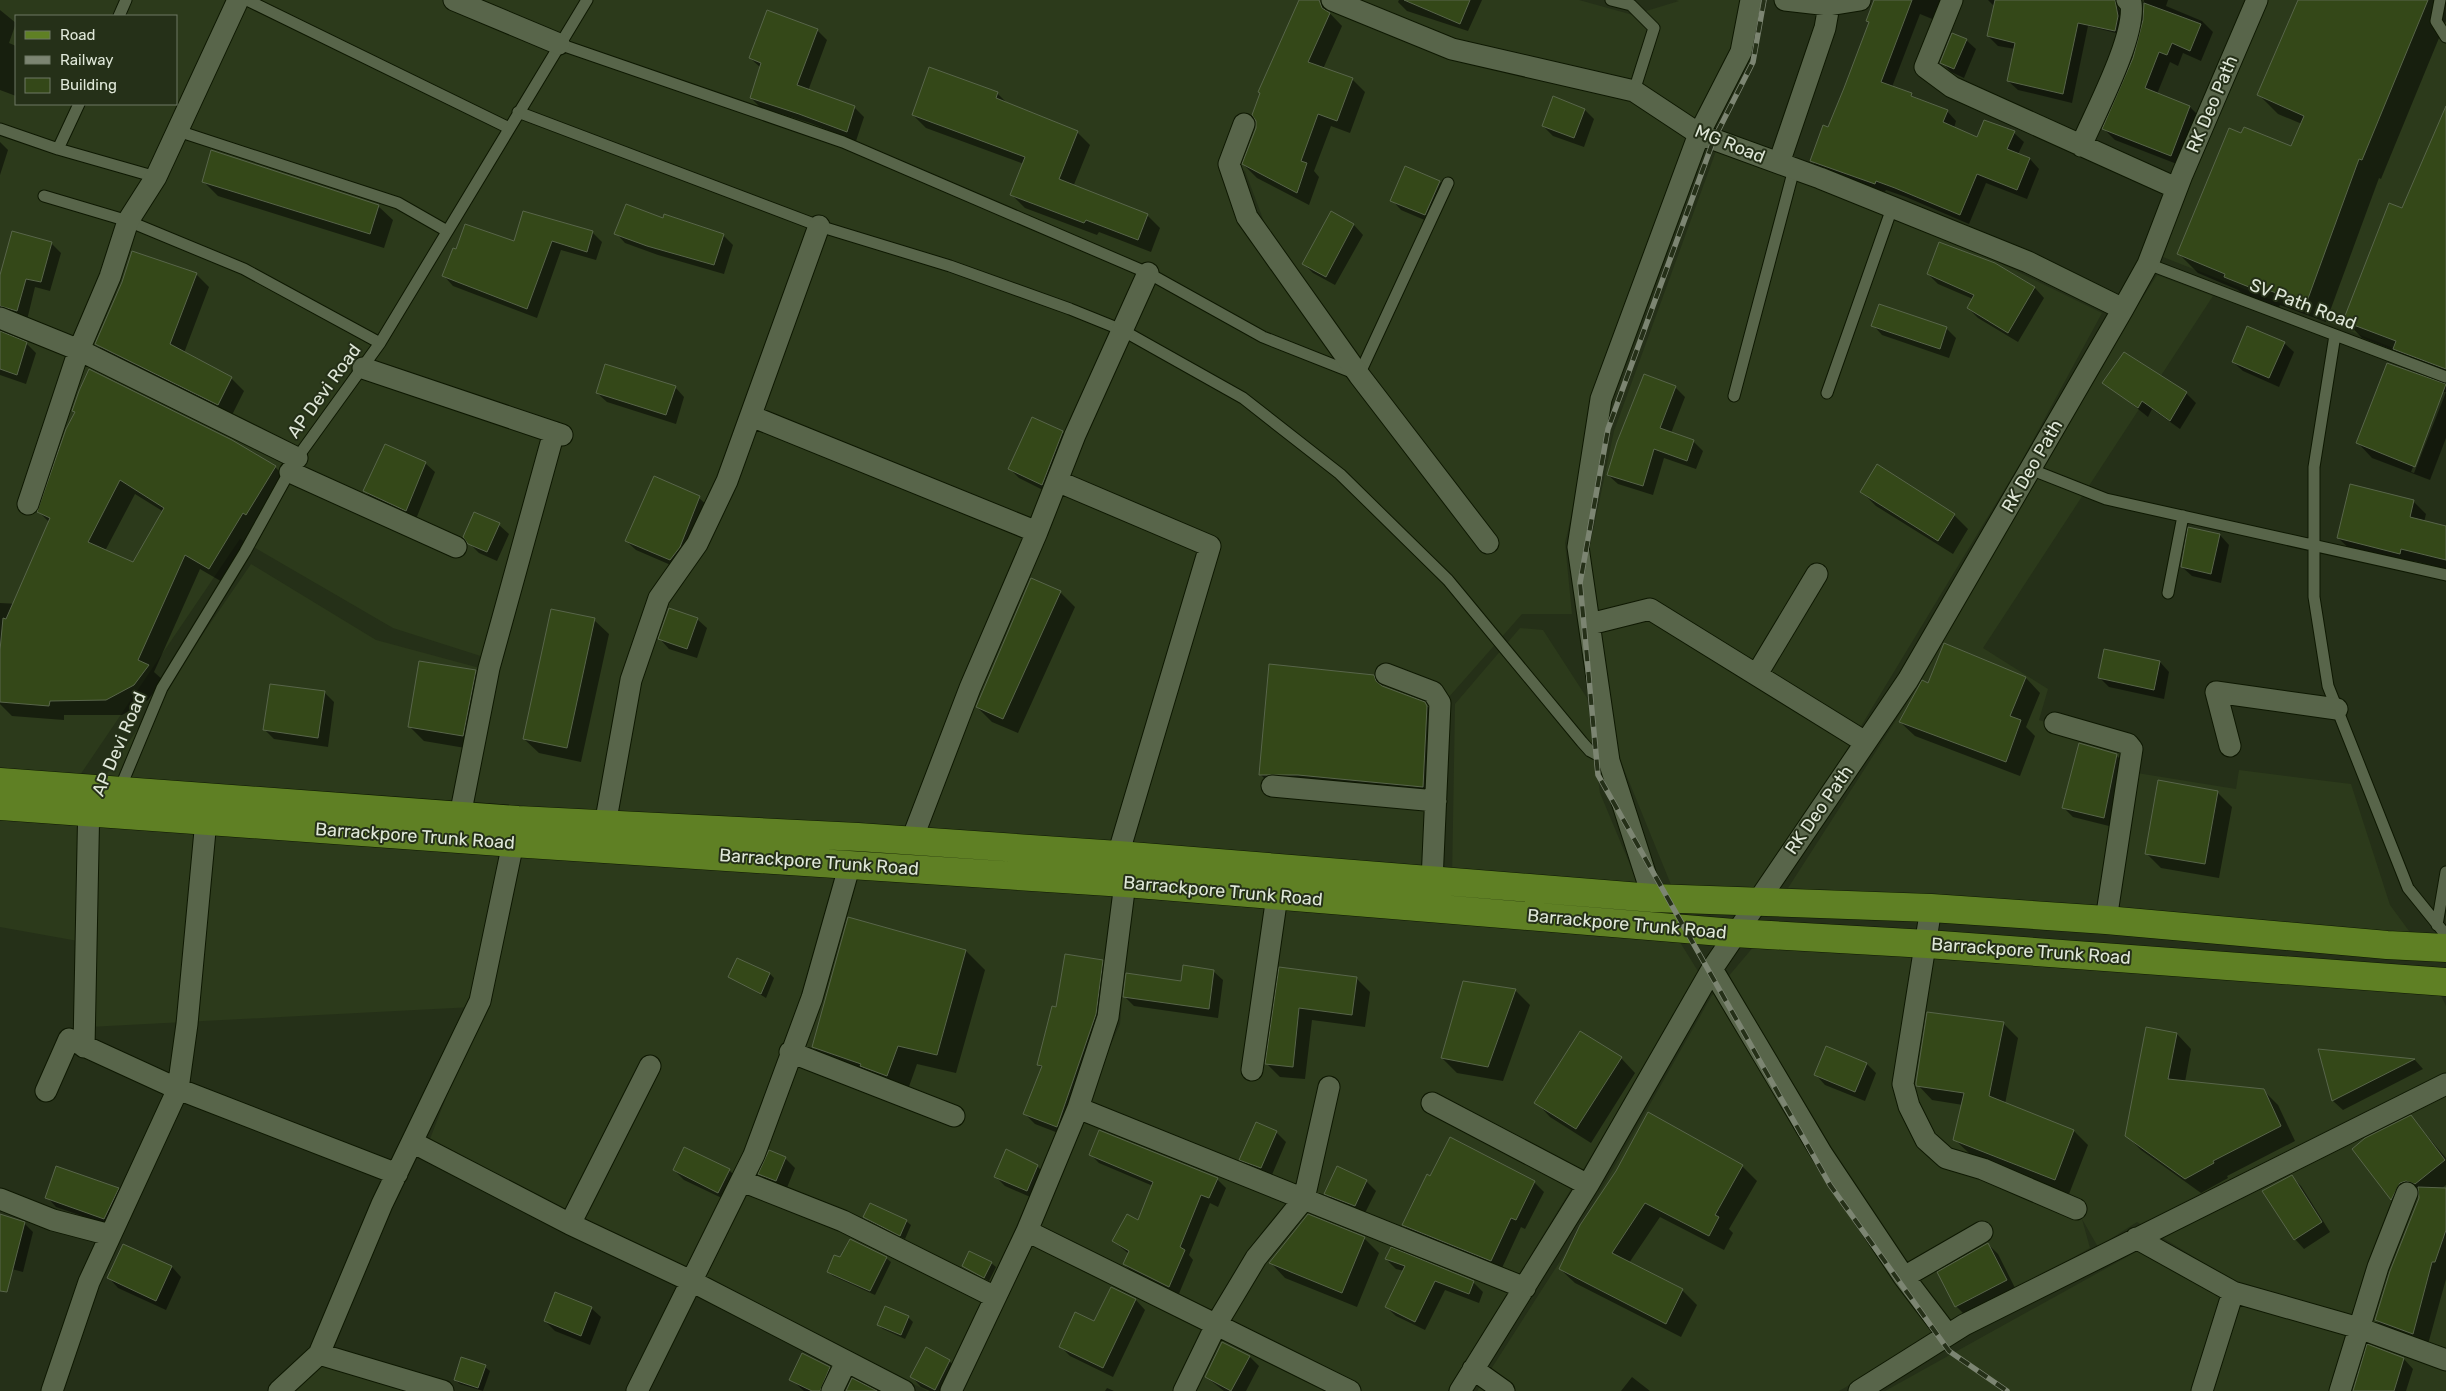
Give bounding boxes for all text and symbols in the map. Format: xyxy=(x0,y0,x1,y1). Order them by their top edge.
legend xyxy=(15,15,178,105)
text: Road xyxy=(60,26,96,44)
text: Railway xyxy=(60,51,114,69)
street label: RK Deo Path xyxy=(2182,52,2242,156)
text: Building xyxy=(60,76,117,94)
street label: MG Road xyxy=(1692,120,1768,168)
street label: SV Path Road xyxy=(2246,274,2360,334)
street label: AP Devi Road xyxy=(282,340,366,442)
street label: RK Deo Path xyxy=(1997,416,2067,516)
street label: AP Devi Road xyxy=(87,689,151,799)
street label: RK Deo Path xyxy=(1780,761,1858,859)
street label: Barrackpore Trunk Road xyxy=(314,818,516,854)
street label: Barrackpore Trunk Road xyxy=(718,844,920,880)
street label: Barrackpore Trunk Road xyxy=(1122,871,1324,911)
street label: Barrackpore Trunk Road xyxy=(1526,904,1728,944)
street label: Barrackpore Trunk Road xyxy=(1930,933,2132,969)

